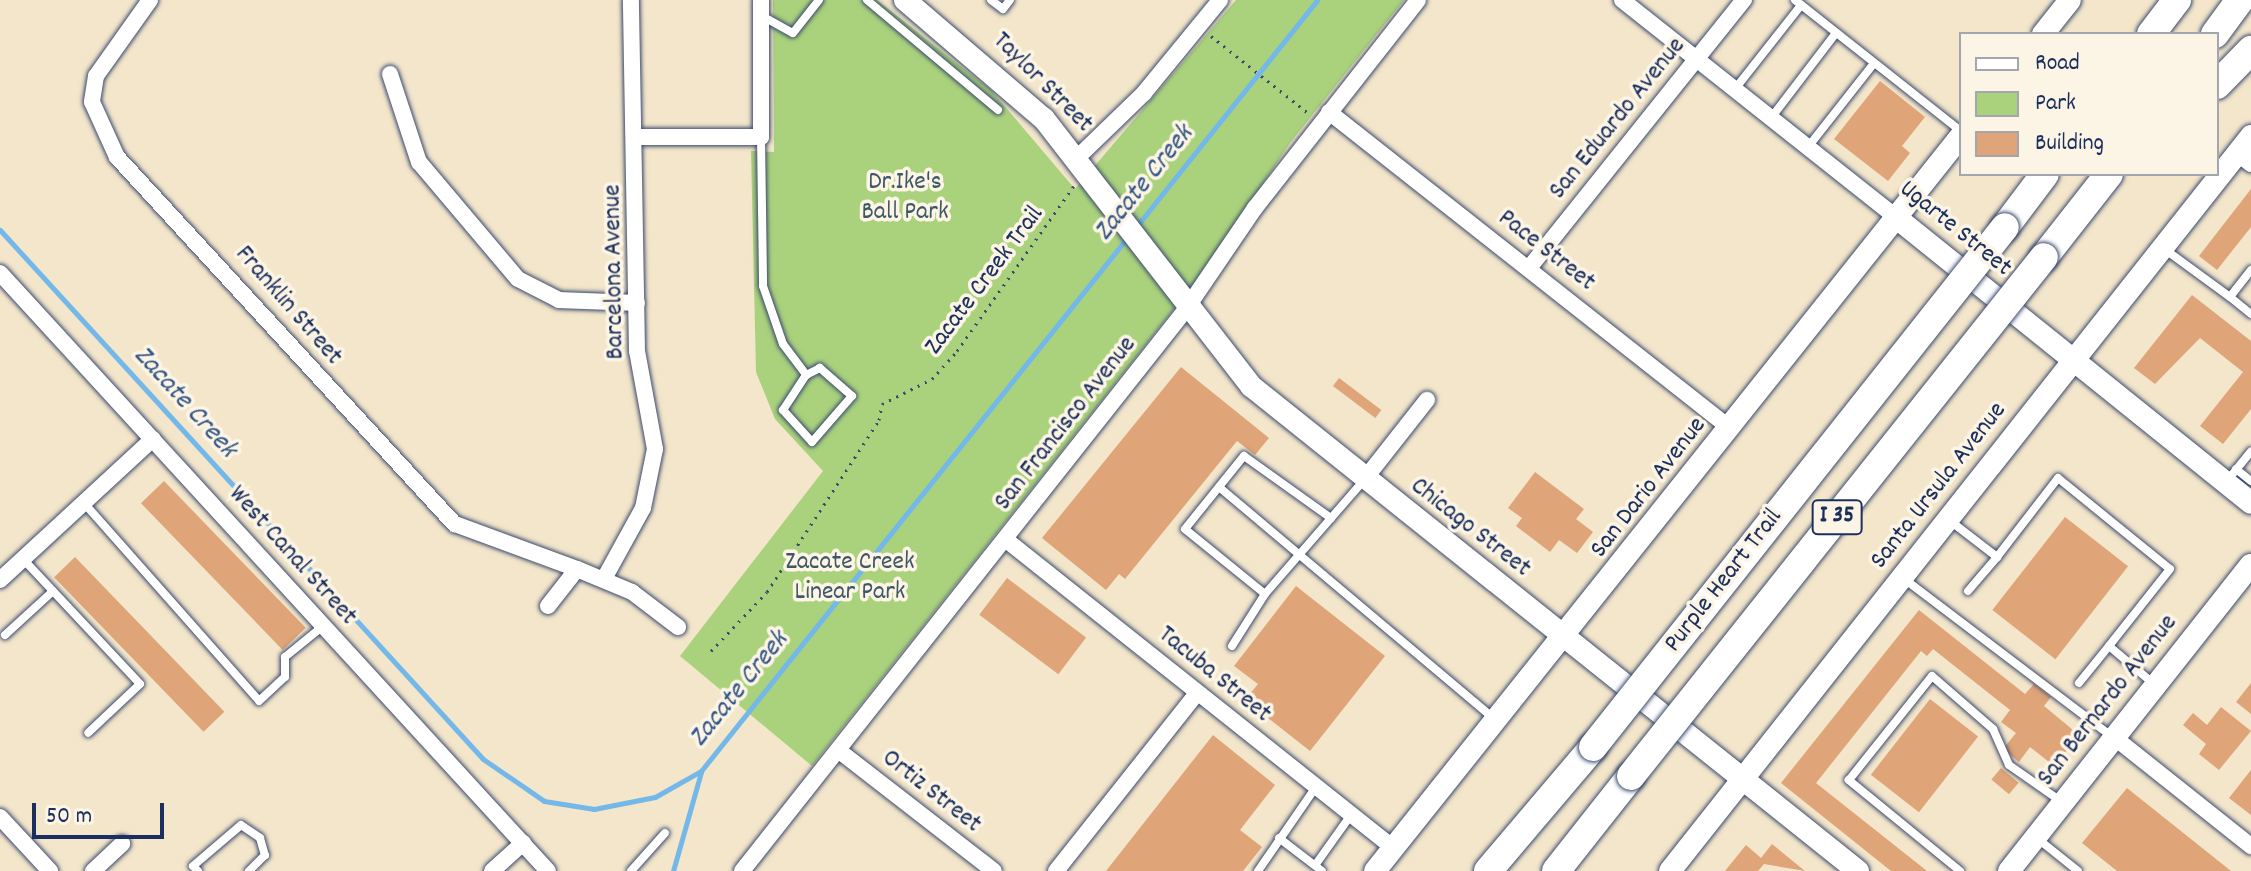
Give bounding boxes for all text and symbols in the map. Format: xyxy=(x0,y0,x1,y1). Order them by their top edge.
street label: Taylor Street xyxy=(985,26,1099,140)
street label: San Eduardo Avenue xyxy=(1543,32,1693,206)
legend xyxy=(1959,32,2219,176)
text: Road xyxy=(2035,47,2080,81)
text: Park xyxy=(2035,87,2076,121)
water label: Zacate Creek xyxy=(1088,119,1202,249)
text: Building xyxy=(2035,127,2104,161)
park label: Dr.Ike's Ball Park xyxy=(861,167,949,228)
street label: Ugarte Street xyxy=(1892,174,2018,284)
street label: Barcelona Avenue xyxy=(598,184,632,360)
street label: Zacate Creek Trail xyxy=(919,200,1051,362)
street label: Pace Street xyxy=(1491,203,1601,299)
street label: Franklin Street xyxy=(228,240,348,372)
street label: San Francisco Avenue xyxy=(988,331,1144,517)
water label: Zacate Creek xyxy=(125,340,243,466)
street label: Santa Ursula Avenue xyxy=(1864,396,2014,576)
street label: San Dario Avenue xyxy=(1584,411,1714,565)
street label: Chicago Street xyxy=(1404,471,1536,585)
street label: West Canal Street xyxy=(221,480,363,632)
road number: I 35 xyxy=(1811,497,1863,537)
street label: Purple Heart Trail xyxy=(1658,503,1790,659)
park label: Zacate Creek Linear Park xyxy=(785,547,915,608)
street label: San Bernardo Avenue xyxy=(2031,609,2185,793)
street label: Tacuba Street xyxy=(1151,620,1277,730)
water label: Zacate Creek xyxy=(683,625,797,755)
street label: Ortiz Street xyxy=(875,743,987,841)
scale bar xyxy=(36,787,168,837)
text: 50 m xyxy=(46,800,92,834)

